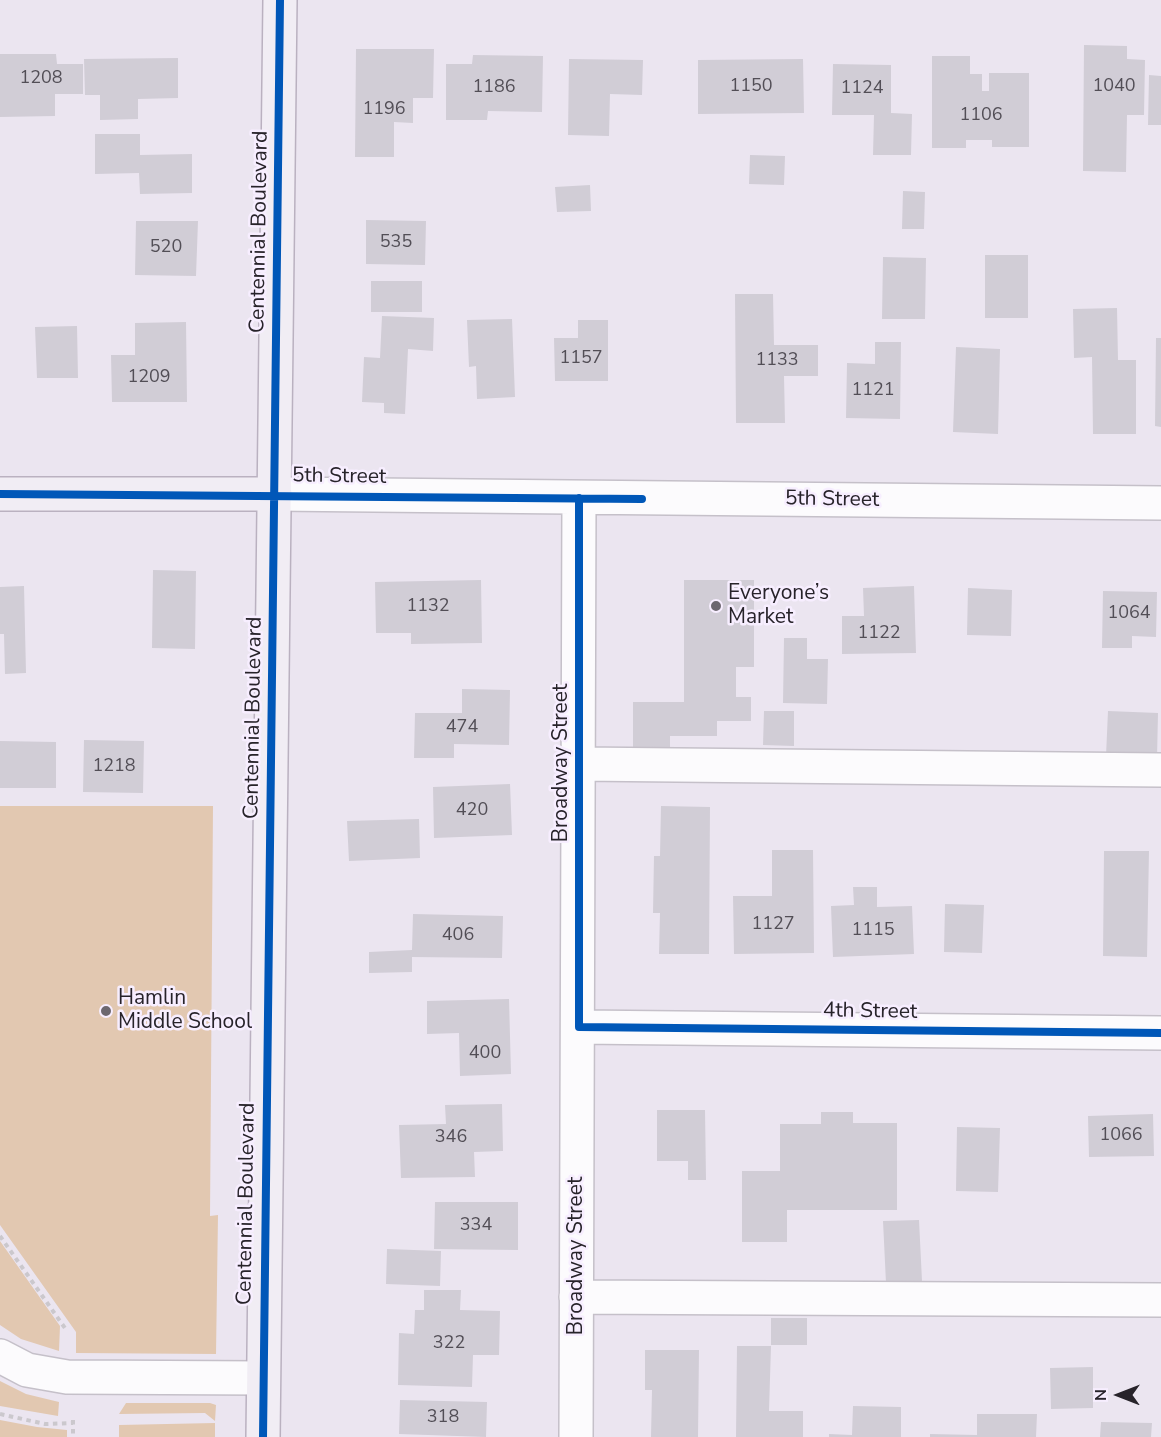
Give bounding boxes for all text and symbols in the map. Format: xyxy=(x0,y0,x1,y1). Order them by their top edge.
house number: 1208 xyxy=(19,68,63,90)
house number: 1150 xyxy=(729,76,773,98)
house number: 1040 xyxy=(1092,76,1136,98)
house number: 1186 xyxy=(472,77,516,99)
house number: 1124 xyxy=(840,78,884,100)
house number: 1196 xyxy=(362,99,406,121)
house number: 1106 xyxy=(959,105,1003,127)
street label: Centennial Boulevard xyxy=(246,131,274,333)
house number: 535 xyxy=(380,232,412,254)
house number: 520 xyxy=(150,237,182,259)
house number: 1157 xyxy=(559,348,603,370)
house number: 1133 xyxy=(755,350,799,372)
house number: 1209 xyxy=(127,367,171,389)
house number: 1121 xyxy=(851,380,895,402)
street label: 5th Street xyxy=(292,464,386,490)
street label: 5th Street xyxy=(785,487,879,513)
place label: Everyone’s Market xyxy=(728,581,829,631)
house number: 1132 xyxy=(406,596,450,618)
marker: Everyone’s Market xyxy=(709,599,723,613)
house number: 1064 xyxy=(1107,603,1151,625)
street label: Centennial Boulevard xyxy=(240,617,268,819)
house number: 1122 xyxy=(857,623,901,645)
street label: Broadway Street xyxy=(549,684,575,842)
house number: 474 xyxy=(446,717,478,739)
house number: 1218 xyxy=(92,756,136,778)
house number: 420 xyxy=(456,800,488,822)
house number: 1127 xyxy=(751,914,795,936)
house number: 1115 xyxy=(851,920,895,942)
house number: 406 xyxy=(442,925,474,947)
place label: Hamlin Middle School xyxy=(118,986,252,1036)
street label: 4th Street xyxy=(823,999,917,1025)
marker: Hamlin Middle School xyxy=(99,1004,113,1018)
house number: 400 xyxy=(469,1043,501,1065)
street label: Centennial Boulevard xyxy=(233,1103,261,1305)
house number: 1066 xyxy=(1099,1125,1143,1147)
house number: 346 xyxy=(435,1127,467,1149)
street label: Broadway Street xyxy=(564,1177,590,1335)
house number: 334 xyxy=(460,1215,492,1237)
house number: 322 xyxy=(433,1333,465,1355)
north arrow xyxy=(1089,1365,1149,1425)
text: N xyxy=(1090,1389,1112,1401)
house number: 318 xyxy=(427,1407,459,1429)

